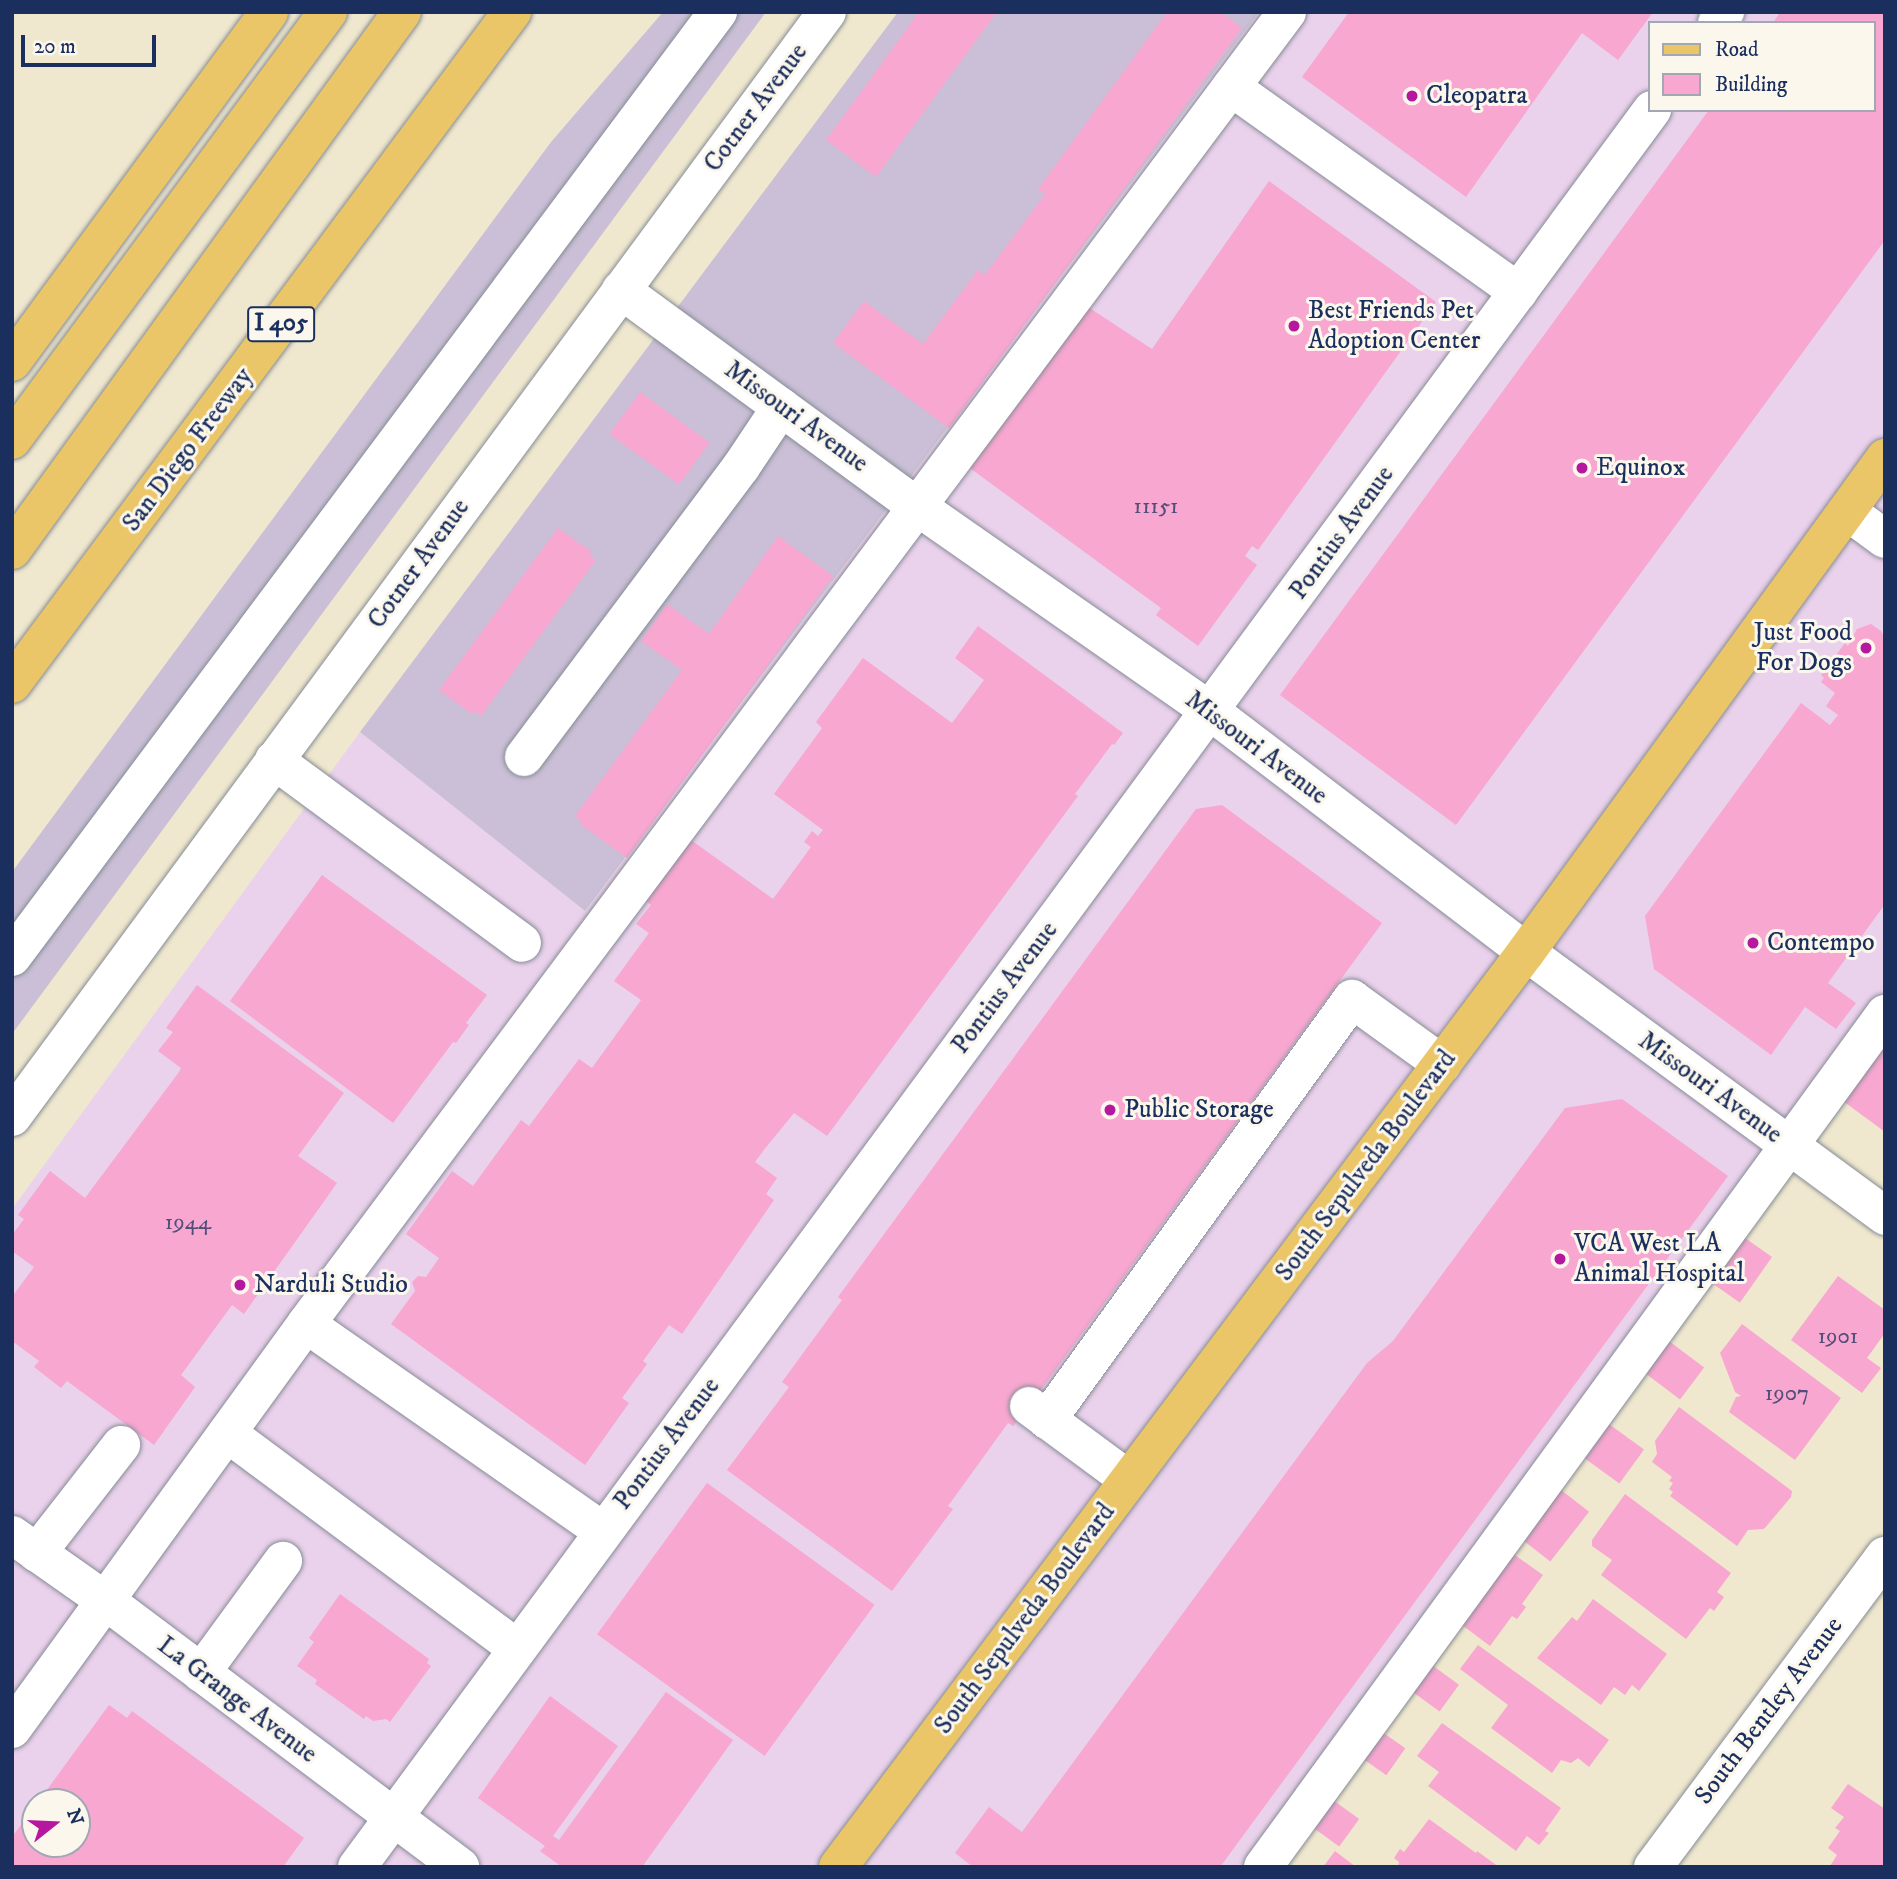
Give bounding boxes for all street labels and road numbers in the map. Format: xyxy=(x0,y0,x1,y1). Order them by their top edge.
street label: Cotner Avenue xyxy=(698,38,814,178)
road number: I 405 xyxy=(246,304,316,344)
street label: Missouri Avenue xyxy=(718,354,874,480)
street label: San Diego Freeway xyxy=(116,362,260,538)
street label: Pontius Avenue xyxy=(1283,460,1401,606)
street label: Cotner Avenue xyxy=(361,493,477,635)
street label: Missouri Avenue xyxy=(1179,684,1333,812)
street label: Pontius Avenue xyxy=(945,916,1065,1060)
street label: Missouri Avenue xyxy=(1632,1025,1788,1151)
street label: South Sepulveda Boulevard xyxy=(1269,1044,1463,1288)
street label: Pontius Avenue xyxy=(607,1372,727,1516)
street label: South Sepulveda Boulevard xyxy=(928,1497,1122,1741)
street label: South Bentley Avenue xyxy=(1688,1611,1850,1811)
street label: La Grange Avenue xyxy=(151,1630,323,1770)

